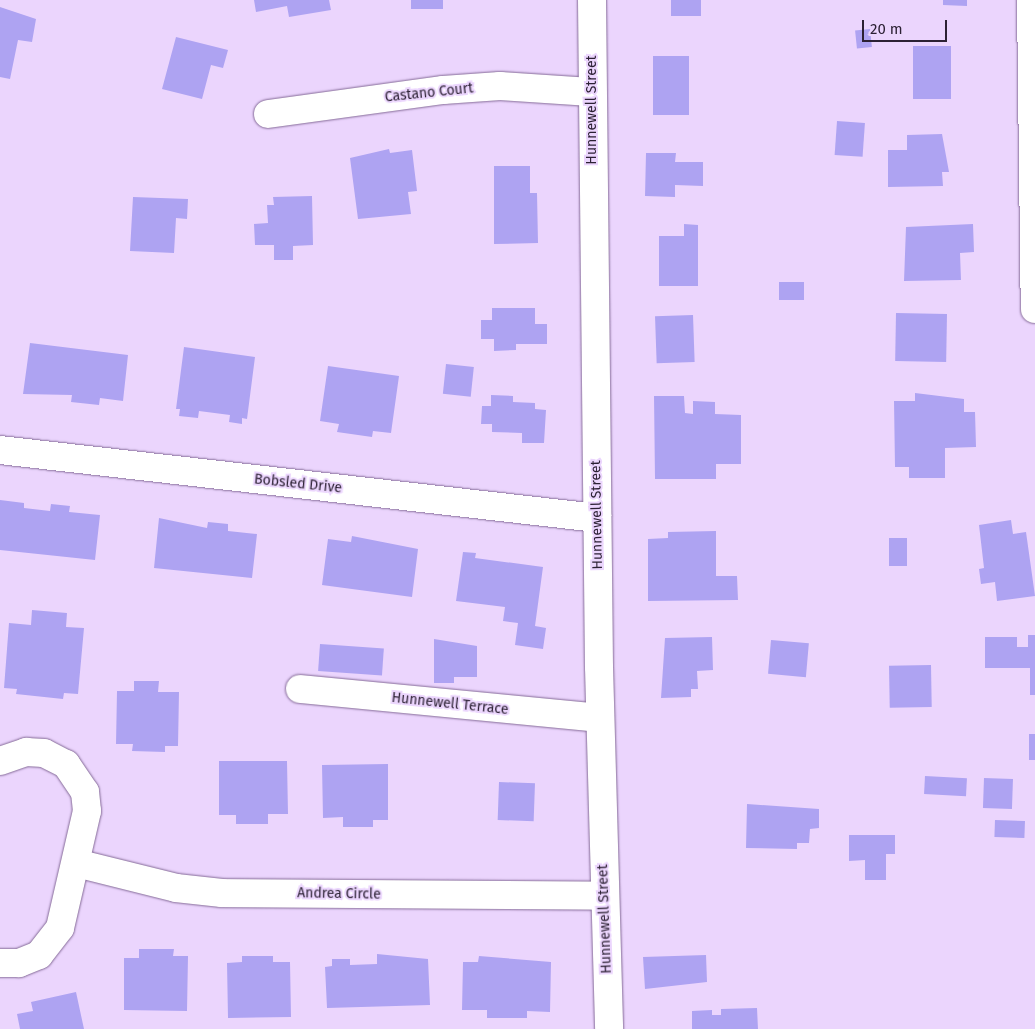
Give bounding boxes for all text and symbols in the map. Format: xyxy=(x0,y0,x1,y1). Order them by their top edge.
scale bar xyxy=(865,10,950,42)
text: 20 m xyxy=(870,20,903,38)
street label: Hunnewell Street xyxy=(584,55,600,165)
street label: Castano Court xyxy=(384,80,474,106)
street label: Hunnewell Street xyxy=(588,460,606,570)
street label: Bobsled Drive xyxy=(253,471,343,497)
street label: Hunnewell Terrace xyxy=(391,690,509,718)
street label: Hunnewell Street xyxy=(595,864,615,974)
street label: Andrea Circle xyxy=(297,885,381,903)

